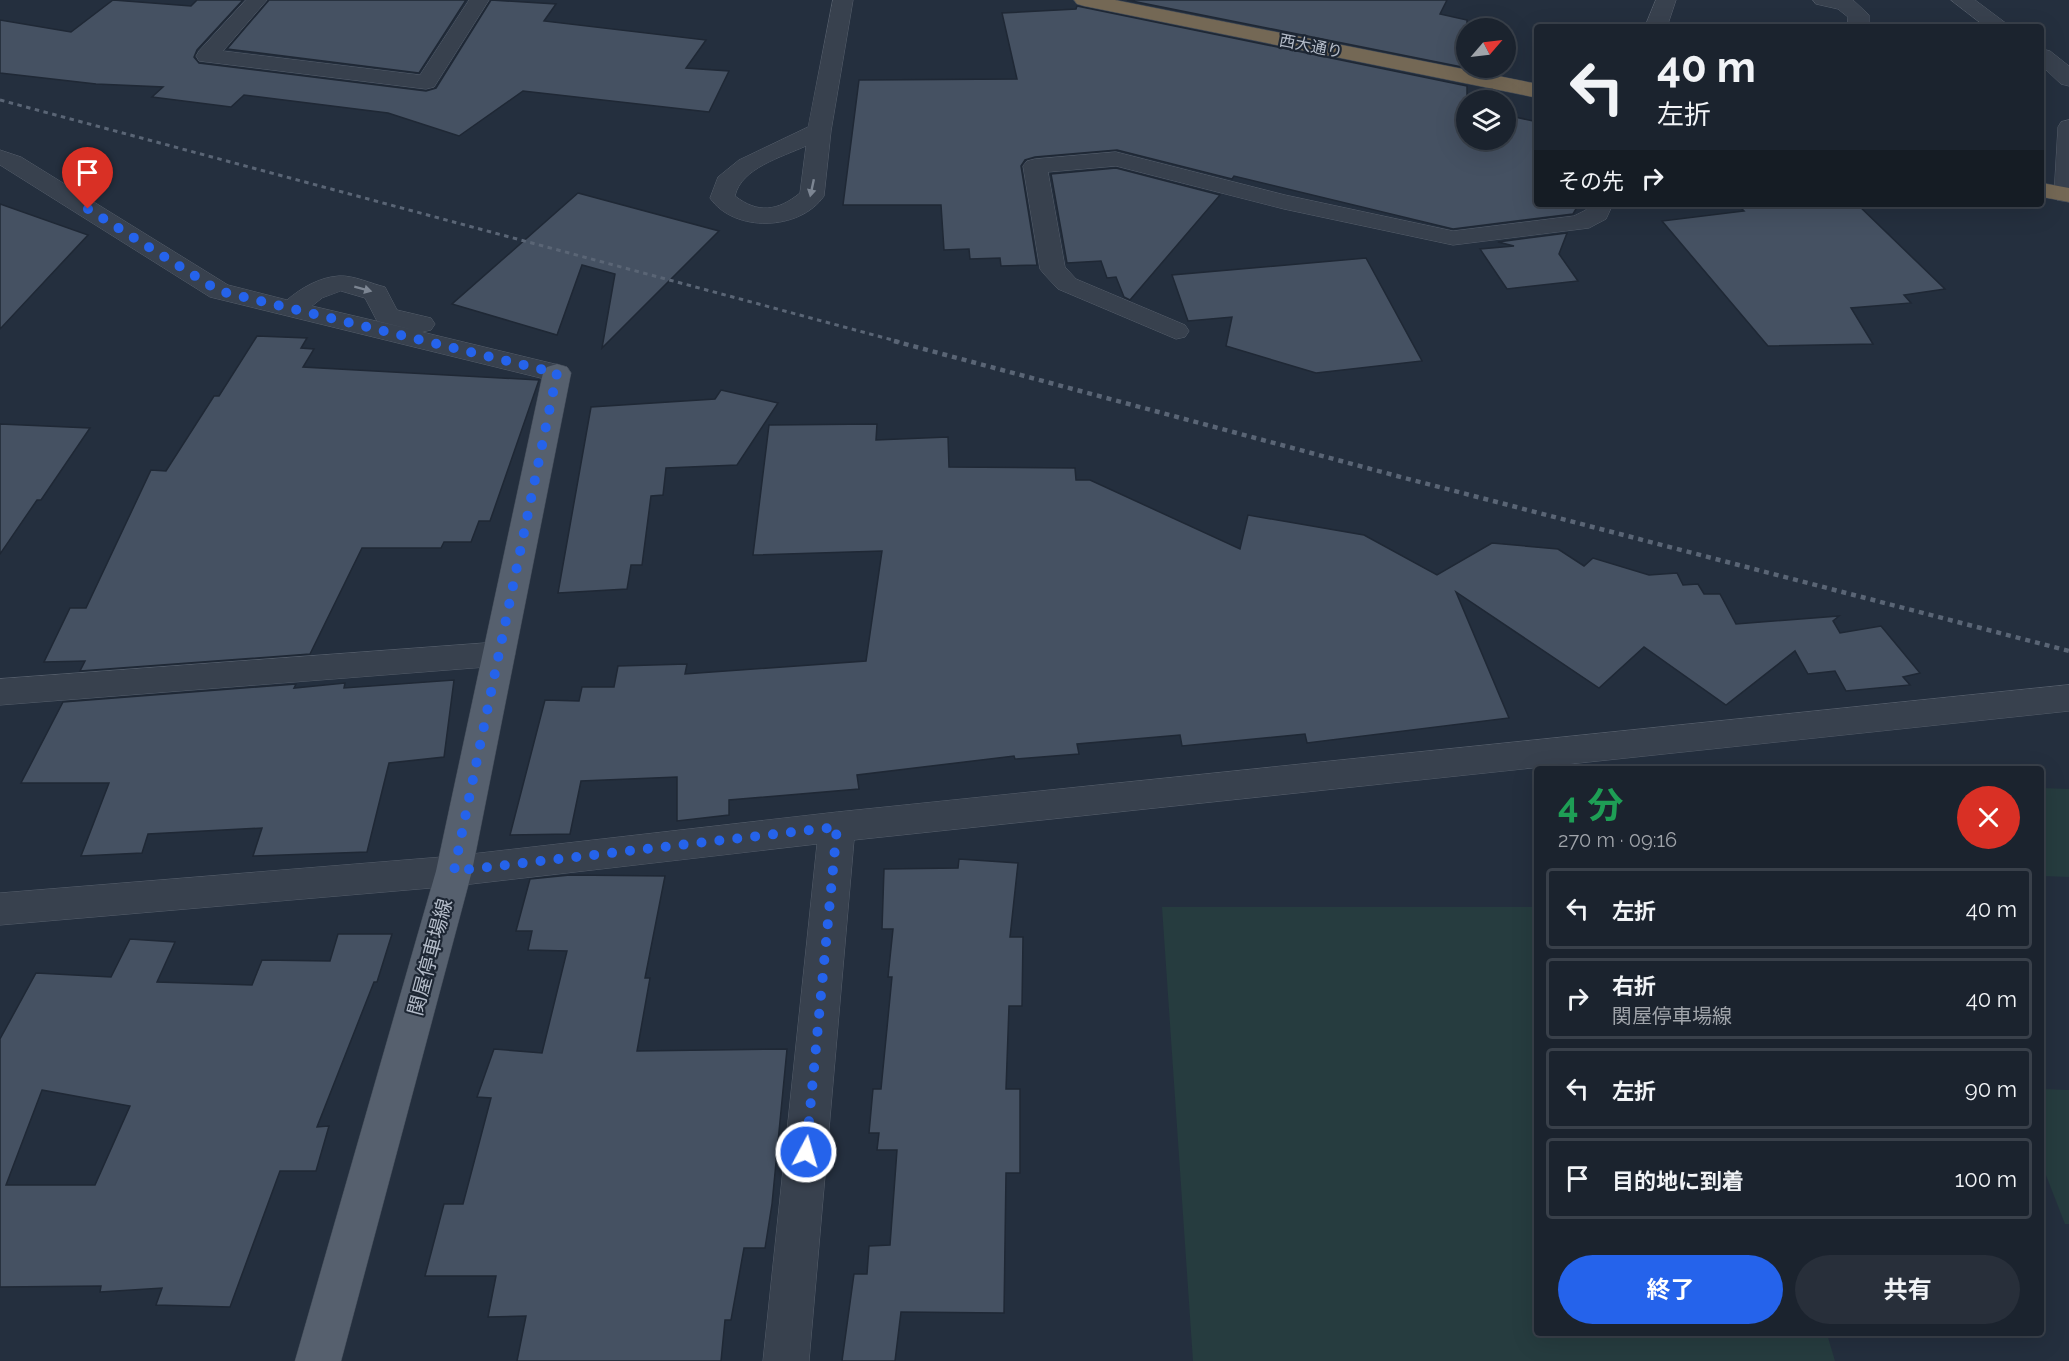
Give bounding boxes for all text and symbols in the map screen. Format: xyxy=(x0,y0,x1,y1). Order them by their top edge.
north arrow xyxy=(1456,18,1516,78)
map controls xyxy=(1456,18,1516,150)
street label: 西大通り xyxy=(1278,31,1344,61)
text: 40 m xyxy=(1657,43,1756,92)
icon: left xyxy=(1558,48,1636,126)
button: layers xyxy=(1456,90,1516,150)
text: 左折 xyxy=(1657,99,1711,130)
pin xyxy=(62,147,113,209)
icon: arrive xyxy=(71,156,104,189)
icon: right xyxy=(1636,162,1669,195)
text: その先 xyxy=(1558,168,1624,194)
one-way arrow xyxy=(806,179,816,197)
one-way arrow xyxy=(354,285,372,295)
text: 4 分 xyxy=(1558,784,1623,826)
button: close xyxy=(1957,786,2020,849)
text: 270 m · 09:16 xyxy=(1558,828,1677,852)
icon: left xyxy=(1561,892,1594,925)
street label: 関屋停車場線 xyxy=(403,896,457,1018)
text: 40 m xyxy=(1966,896,2017,922)
text: 左折 xyxy=(1612,898,1656,924)
text: 右折 xyxy=(1612,973,1656,999)
icon: right xyxy=(1561,982,1594,1015)
text: 40 m xyxy=(1966,986,2017,1012)
text: 関屋停車場線 xyxy=(1612,1004,1732,1028)
icon: left xyxy=(1561,1072,1594,1105)
text: 90 m xyxy=(1965,1076,2017,1102)
text: 左折 xyxy=(1612,1078,1656,1104)
position arrow xyxy=(774,1120,838,1184)
icon: arrive xyxy=(1561,1162,1594,1195)
text: 100 m xyxy=(1955,1166,2017,1192)
text: 目的地に到着 xyxy=(1612,1168,1744,1194)
button: 終了 xyxy=(1558,1255,1783,1324)
button: 共有 xyxy=(1795,1255,2020,1324)

